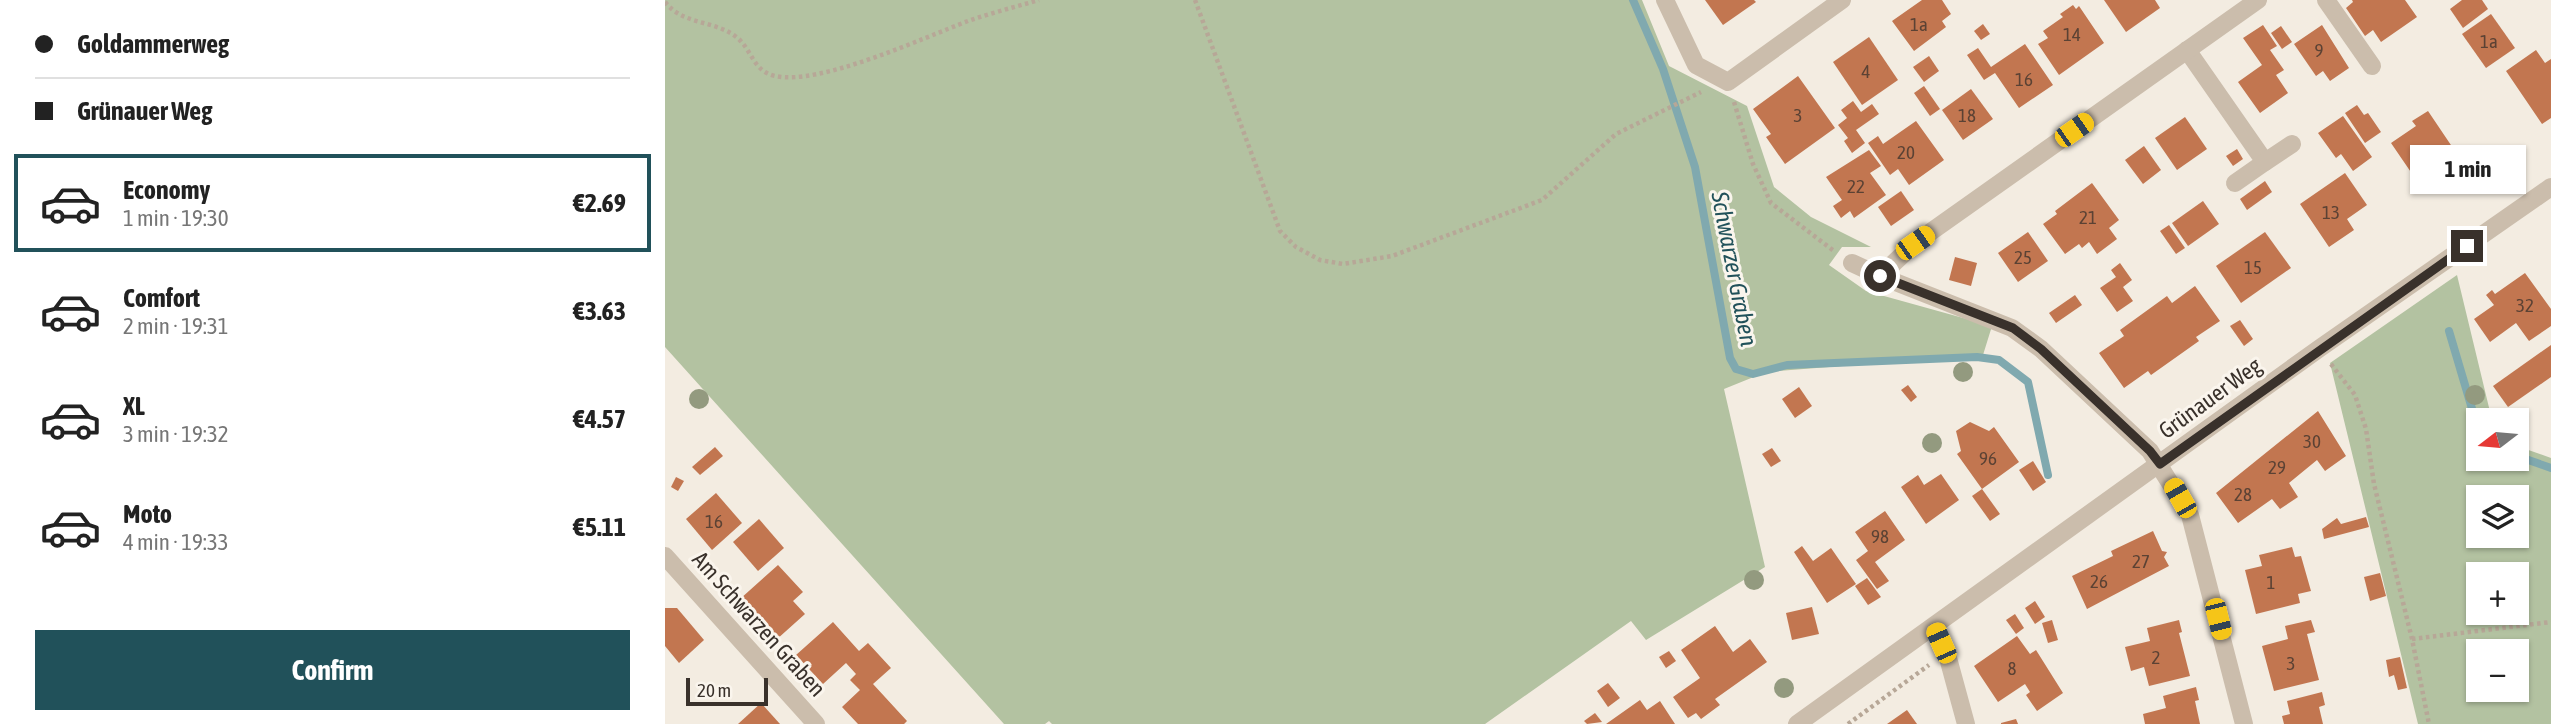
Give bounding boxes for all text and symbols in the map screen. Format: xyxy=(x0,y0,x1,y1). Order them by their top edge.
house number: 1a xyxy=(1910,13,1928,35)
house number: 14 xyxy=(2063,23,2081,45)
text: Goldammerweg xyxy=(77,29,229,59)
house number: 1a xyxy=(2480,30,2498,52)
house number: 9 xyxy=(2315,39,2324,61)
house number: 4 xyxy=(1862,60,1871,82)
house number: 16 xyxy=(2015,68,2033,90)
text: Grünauer Weg xyxy=(77,96,212,126)
house number: 3 xyxy=(1794,104,1802,126)
house number: 18 xyxy=(1958,104,1976,126)
car xyxy=(2051,109,2098,151)
house number: 20 xyxy=(1897,141,1915,163)
callout: 1 min xyxy=(2409,145,2525,194)
text: 1 min xyxy=(2445,156,2491,182)
icon: car xyxy=(39,172,102,235)
text: Economy xyxy=(123,175,210,205)
house number: 22 xyxy=(1847,175,1865,197)
text: €2.69 xyxy=(573,188,626,218)
water label: Schwarzer Graben xyxy=(1706,188,1763,349)
house number: 13 xyxy=(2322,201,2340,223)
text: 1 min · 19:30 xyxy=(123,205,229,231)
house number: 21 xyxy=(2079,206,2097,228)
car xyxy=(1892,222,1939,264)
route end xyxy=(2451,230,2483,262)
house number: 25 xyxy=(2014,246,2032,268)
house number: 15 xyxy=(2244,256,2262,278)
route start xyxy=(1864,260,1896,292)
icon: car xyxy=(39,280,102,343)
text: Comfort xyxy=(123,283,200,313)
house number: 32 xyxy=(2516,294,2534,316)
text: €3.63 xyxy=(573,296,626,326)
text: 2 min · 19:31 xyxy=(123,313,229,339)
street label: Grünauer Weg xyxy=(2154,352,2266,444)
icon: car xyxy=(39,388,102,451)
text: XL xyxy=(123,391,145,421)
text: €4.57 xyxy=(573,404,626,434)
north arrow xyxy=(2466,408,2529,471)
map controls xyxy=(2466,408,2529,702)
text: 3 min · 19:32 xyxy=(123,421,229,447)
house number: 30 xyxy=(2303,430,2321,452)
house number: 96 xyxy=(1979,447,1997,469)
house number: 29 xyxy=(2268,456,2286,478)
car xyxy=(2161,475,2200,521)
house number: 28 xyxy=(2234,483,2252,505)
button: layers xyxy=(2466,485,2529,548)
icon: car xyxy=(39,496,102,559)
text: Moto xyxy=(123,499,172,529)
house number: 16 xyxy=(705,510,723,532)
text: €5.11 xyxy=(573,512,626,542)
house number: 98 xyxy=(1871,525,1889,547)
text: 4 min · 19:33 xyxy=(123,529,229,555)
street label: Am Schwarzen Graben xyxy=(687,546,831,702)
house number: 27 xyxy=(2132,550,2150,572)
button: + xyxy=(2466,562,2529,625)
house number: 26 xyxy=(2090,570,2108,592)
house number: 1 xyxy=(2267,571,2275,593)
car xyxy=(2203,596,2234,642)
car xyxy=(1923,620,1960,666)
button: Confirm xyxy=(35,630,630,710)
button: − xyxy=(2466,639,2529,702)
house number: 2 xyxy=(2152,646,2160,668)
house number: 3 xyxy=(2287,652,2295,674)
house number: 8 xyxy=(2008,657,2017,679)
scale bar xyxy=(686,675,768,707)
text: 20 m xyxy=(697,679,731,701)

